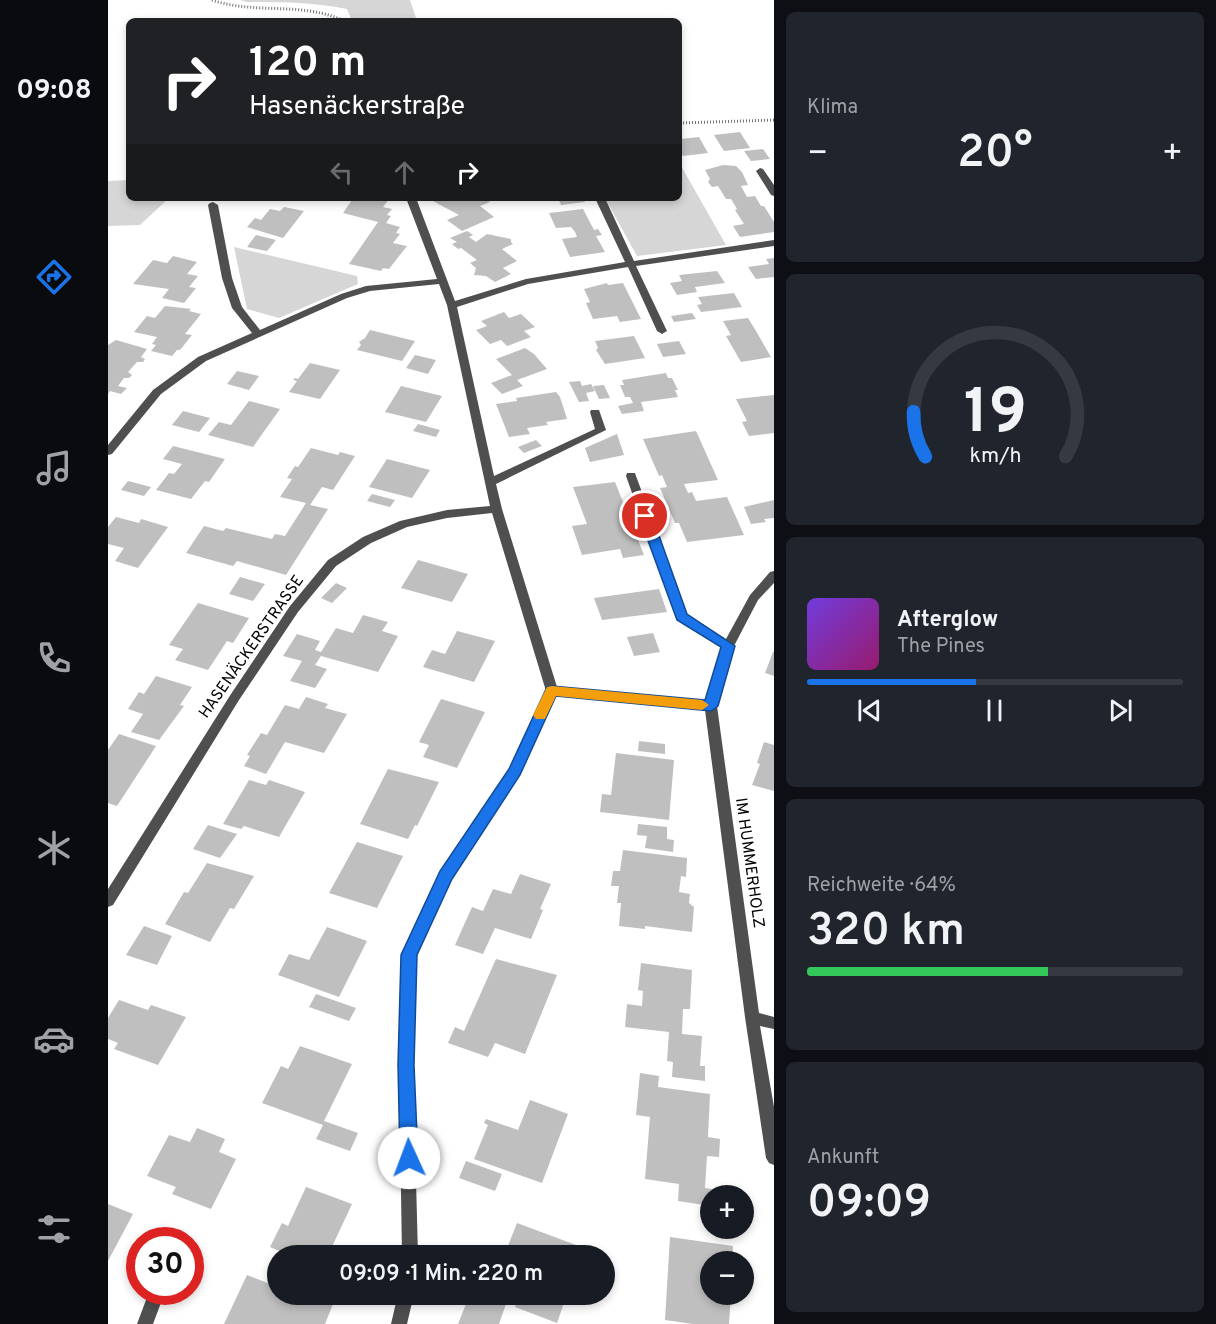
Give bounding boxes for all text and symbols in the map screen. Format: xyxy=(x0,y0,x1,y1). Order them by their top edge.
text: 120 m xyxy=(249,38,366,91)
icon: right xyxy=(150,42,228,120)
text: 09:08 xyxy=(16,74,92,108)
text: Hasenäckerstraße xyxy=(249,90,465,124)
text: Klima xyxy=(807,95,858,121)
text: 20° xyxy=(957,126,1033,183)
text: − xyxy=(807,134,828,176)
text: + xyxy=(1162,134,1183,176)
icon: left xyxy=(325,156,358,189)
icon: ahead xyxy=(388,156,421,189)
icon: right xyxy=(451,156,484,189)
icon: directions xyxy=(33,256,75,298)
text: 19 xyxy=(963,376,1027,455)
text: km/h xyxy=(969,443,1021,470)
icon: music xyxy=(33,447,75,489)
pin xyxy=(619,490,670,541)
icon: arrive xyxy=(628,499,661,532)
street label: HASENÄCKERSTRASSE xyxy=(194,571,309,722)
text: Afterglow xyxy=(897,607,998,634)
text: The Pines xyxy=(897,634,985,660)
icon: phone xyxy=(33,637,75,679)
icon: previous xyxy=(853,694,886,727)
icon: pause xyxy=(978,694,1011,727)
icon: next xyxy=(1104,694,1137,727)
street label: IM HUMMERHOLZ xyxy=(730,797,768,929)
icon: climate xyxy=(33,827,75,869)
text: Reichweite · 64% xyxy=(807,873,956,899)
text: 320 km xyxy=(807,904,965,961)
icon: car xyxy=(33,1018,75,1060)
position arrow xyxy=(377,1126,441,1190)
text: Ankunft xyxy=(807,1145,879,1171)
text: 09:09 xyxy=(807,1176,931,1233)
map controls xyxy=(700,1185,754,1305)
button: + xyxy=(700,1185,754,1239)
icon: filters xyxy=(33,1208,75,1250)
speed limit sign: 30 xyxy=(126,1227,204,1305)
button: − xyxy=(700,1251,754,1305)
text: 09:09 · 1 Min. · 220 m xyxy=(339,1261,543,1288)

